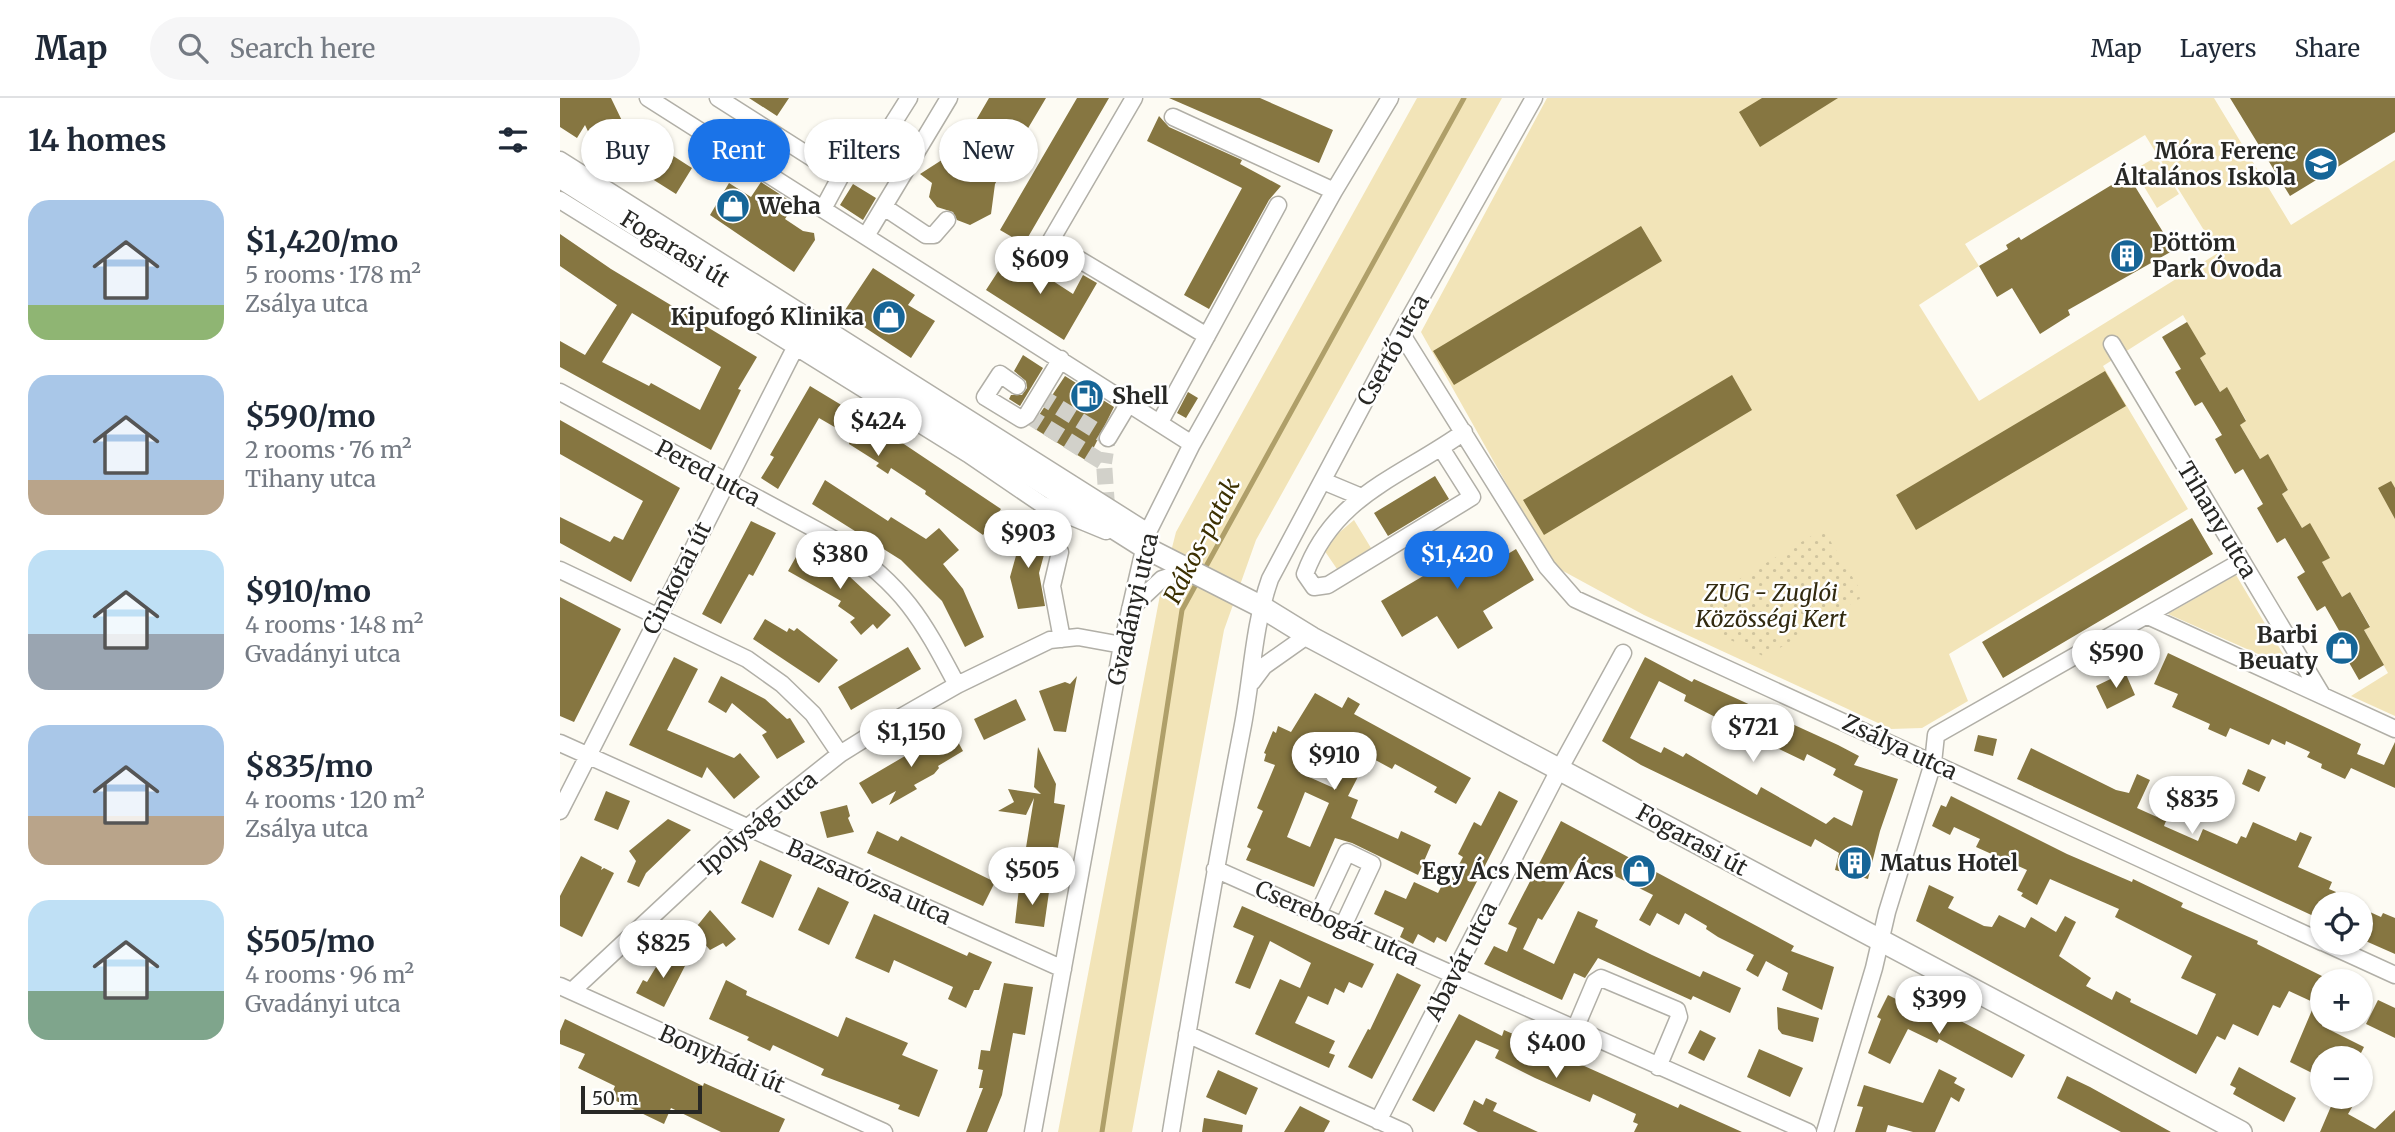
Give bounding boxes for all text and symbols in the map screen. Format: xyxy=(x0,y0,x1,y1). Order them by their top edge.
search box xyxy=(150,17,640,80)
text: Map xyxy=(35,28,108,69)
icon: search xyxy=(174,29,212,67)
text: Search here xyxy=(230,32,375,65)
text: Map xyxy=(2091,33,2142,64)
text: Layers xyxy=(2180,33,2256,64)
text: Share xyxy=(2294,33,2360,64)
chip: Buy xyxy=(581,119,674,182)
chip: Rent xyxy=(688,119,790,182)
chip: Filters xyxy=(804,119,925,182)
chip: New xyxy=(939,119,1038,182)
text: 14 homes xyxy=(28,121,166,159)
icon: filters xyxy=(494,121,532,159)
place label: Móra Ferenc Általános Iskola xyxy=(2113,136,2296,191)
school or university icon: Móra Ferenc Általános Iskola xyxy=(2302,145,2340,183)
shop icon: Weha xyxy=(714,187,752,225)
place label: Weha xyxy=(757,191,821,220)
street label: Fogarasi út xyxy=(616,204,735,293)
text: $1,420/mo xyxy=(245,222,398,260)
icon: home xyxy=(84,228,168,312)
place label: Pöttöm Park Óvoda xyxy=(2152,228,2282,283)
pin: $609 xyxy=(999,236,1081,296)
building icon: Pöttöm Park Óvoda xyxy=(2108,237,2146,275)
text: $609 xyxy=(1011,244,1069,273)
text: 5 rooms · 178 m² xyxy=(245,260,421,289)
text: Zsálya utca xyxy=(245,289,368,318)
street label: Csertő utca xyxy=(1350,289,1435,410)
shop icon: Kipufogó Klinika xyxy=(870,298,908,336)
place label: Kipufogó Klinika xyxy=(670,302,864,331)
fuel station icon: Shell xyxy=(1068,377,1106,415)
place label: Shell xyxy=(1112,381,1169,410)
text: $590/mo xyxy=(245,397,375,435)
pin: $424 xyxy=(837,398,919,458)
icon: home xyxy=(84,403,168,487)
text: $424 xyxy=(850,406,906,435)
street label: Pered utca xyxy=(651,433,766,512)
text: 2 rooms · 76 m² xyxy=(245,435,412,464)
street label: Tihany utca xyxy=(2171,456,2264,583)
text: Tihany utca xyxy=(245,464,376,493)
water label: Rákos-patak xyxy=(1157,473,1247,609)
pin: $903 xyxy=(987,510,1069,570)
street label: Cinkotai út xyxy=(636,517,717,639)
text: $903 xyxy=(1000,518,1056,547)
street label: Gvadányi utca xyxy=(1101,530,1164,688)
pin: $380 xyxy=(799,532,881,591)
pin: $1,420 xyxy=(1400,532,1514,591)
text: $380 xyxy=(812,539,868,568)
text: $1,420 xyxy=(1420,539,1494,568)
text: $910/mo xyxy=(245,572,371,610)
icon: home xyxy=(84,578,168,662)
park label: ZUG - Zuglói Közösségi Kert xyxy=(1695,578,1846,633)
text: 4 rooms · 148 m² xyxy=(245,610,423,639)
place label: Barbi Beuaty xyxy=(2239,620,2318,675)
shop icon: Barbi Beuaty xyxy=(2323,629,2361,667)
pin: $590 xyxy=(2075,630,2157,690)
text: $590 xyxy=(2088,638,2144,667)
text: Gvadányi utca xyxy=(245,639,401,668)
pin: $721 xyxy=(1712,704,1794,764)
street label: Zsálya utca xyxy=(1838,707,1962,786)
pin: $1,150 xyxy=(854,710,968,769)
text: $721 xyxy=(1727,712,1779,741)
text: $1,150 xyxy=(876,717,946,746)
pin: $910 xyxy=(1293,732,1375,792)
text: $910 xyxy=(1308,740,1360,769)
text: $835/mo xyxy=(245,747,373,785)
icon: home xyxy=(84,753,168,837)
street label: Ipolyság utca xyxy=(693,765,823,881)
pin: $835 xyxy=(2151,776,2233,836)
text: $835 xyxy=(2165,784,2219,813)
text: 4 rooms · 120 m² xyxy=(245,785,425,814)
street label: Fogarasi út xyxy=(1632,797,1753,882)
text: Zsálya utca xyxy=(245,814,368,843)
street label: Bazsarózsa utca xyxy=(783,832,956,931)
building icon: Matus Hotel xyxy=(1836,844,1874,882)
pin: $505 xyxy=(991,848,1073,907)
place label: Matus Hotel xyxy=(1880,848,2019,877)
shop icon: Egy Ács Nem Ács xyxy=(1620,852,1658,890)
text: $505 xyxy=(1004,855,1060,884)
place label: Egy Ács Nem Ács xyxy=(1421,856,1614,885)
street label: Cserebogár utca xyxy=(1251,873,1424,972)
map controls xyxy=(2310,892,2373,1109)
button: locate xyxy=(2310,892,2373,955)
street label: Abavár utca xyxy=(1418,896,1503,1026)
pin: $825 xyxy=(622,920,704,980)
text: $505/mo xyxy=(245,922,375,960)
icon: home xyxy=(84,928,168,1012)
text: $825 xyxy=(635,928,691,957)
text: 4 rooms · 96 m² xyxy=(245,960,414,989)
button: + xyxy=(2310,969,2373,1032)
pin: $399 xyxy=(1898,976,1980,1036)
text: $399 xyxy=(1911,984,1967,1013)
text: Gvadányi utca xyxy=(245,989,401,1018)
street label: Bonyhádi út xyxy=(655,1018,790,1099)
pin: $400 xyxy=(1515,1020,1597,1080)
text: $400 xyxy=(1526,1028,1586,1057)
button: − xyxy=(2310,1046,2373,1109)
scale bar xyxy=(581,1083,702,1115)
text: 50 m xyxy=(592,1086,638,1110)

